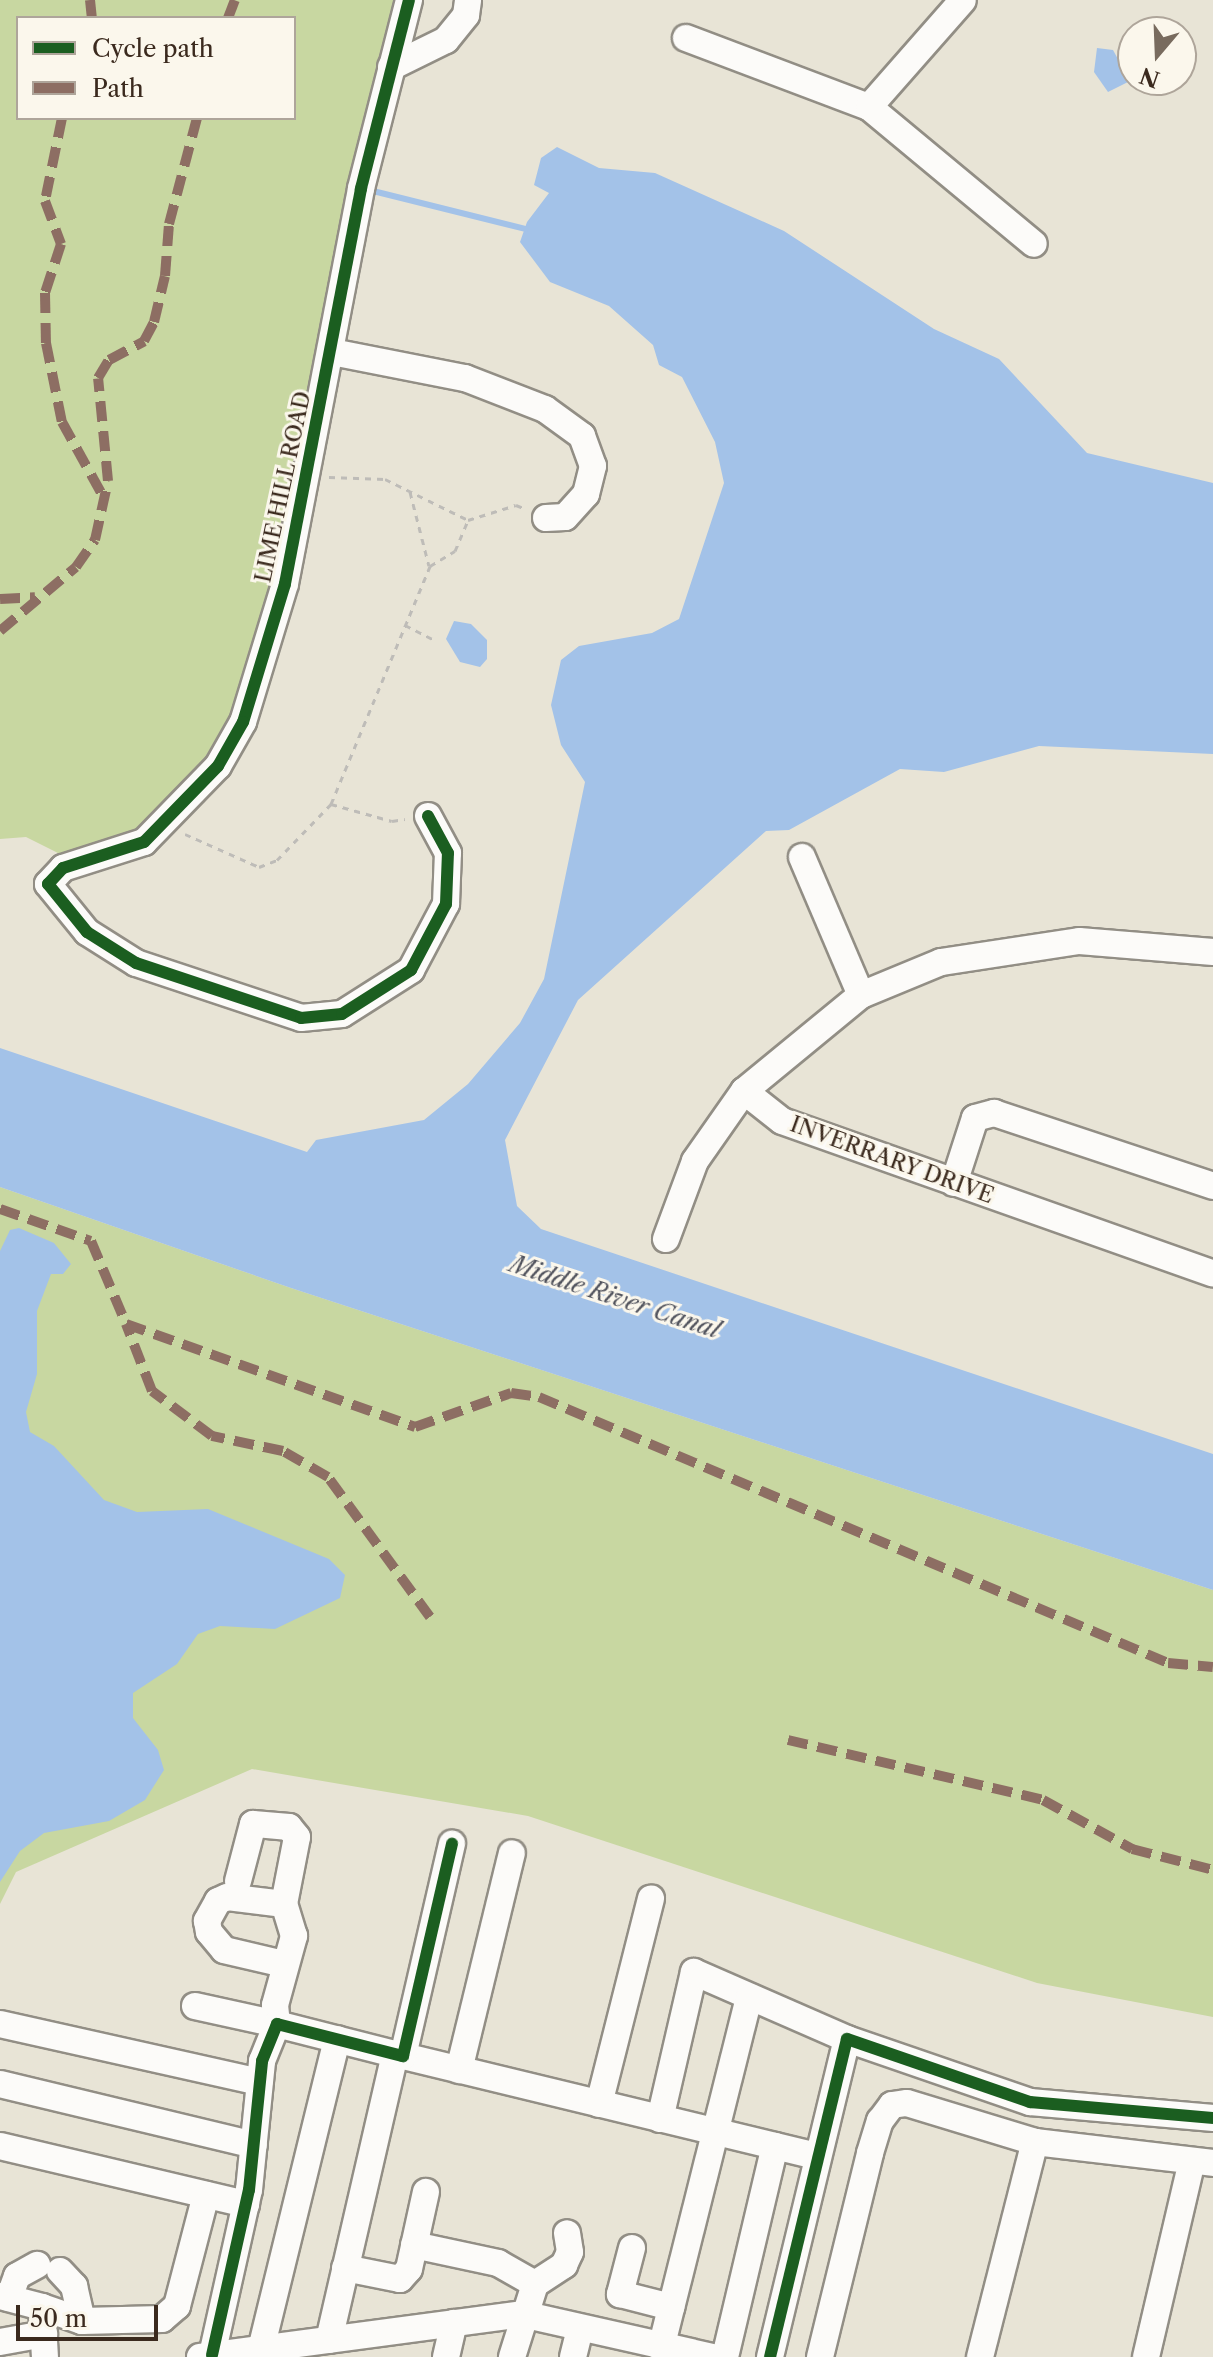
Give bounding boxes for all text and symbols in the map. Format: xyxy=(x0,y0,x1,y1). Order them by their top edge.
legend xyxy=(16,16,296,120)
north arrow xyxy=(1117,16,1197,96)
text: Cycle path xyxy=(92,34,214,63)
text: N xyxy=(1136,61,1163,93)
text: Path xyxy=(92,74,144,103)
street label: LIME HILL ROAD xyxy=(250,389,316,585)
street label: INVERRARY DRIVE xyxy=(786,1111,998,1209)
water label: Middle River Canal xyxy=(506,1249,724,1345)
scale bar xyxy=(20,2289,162,2339)
text: 50 m xyxy=(30,2304,87,2333)

